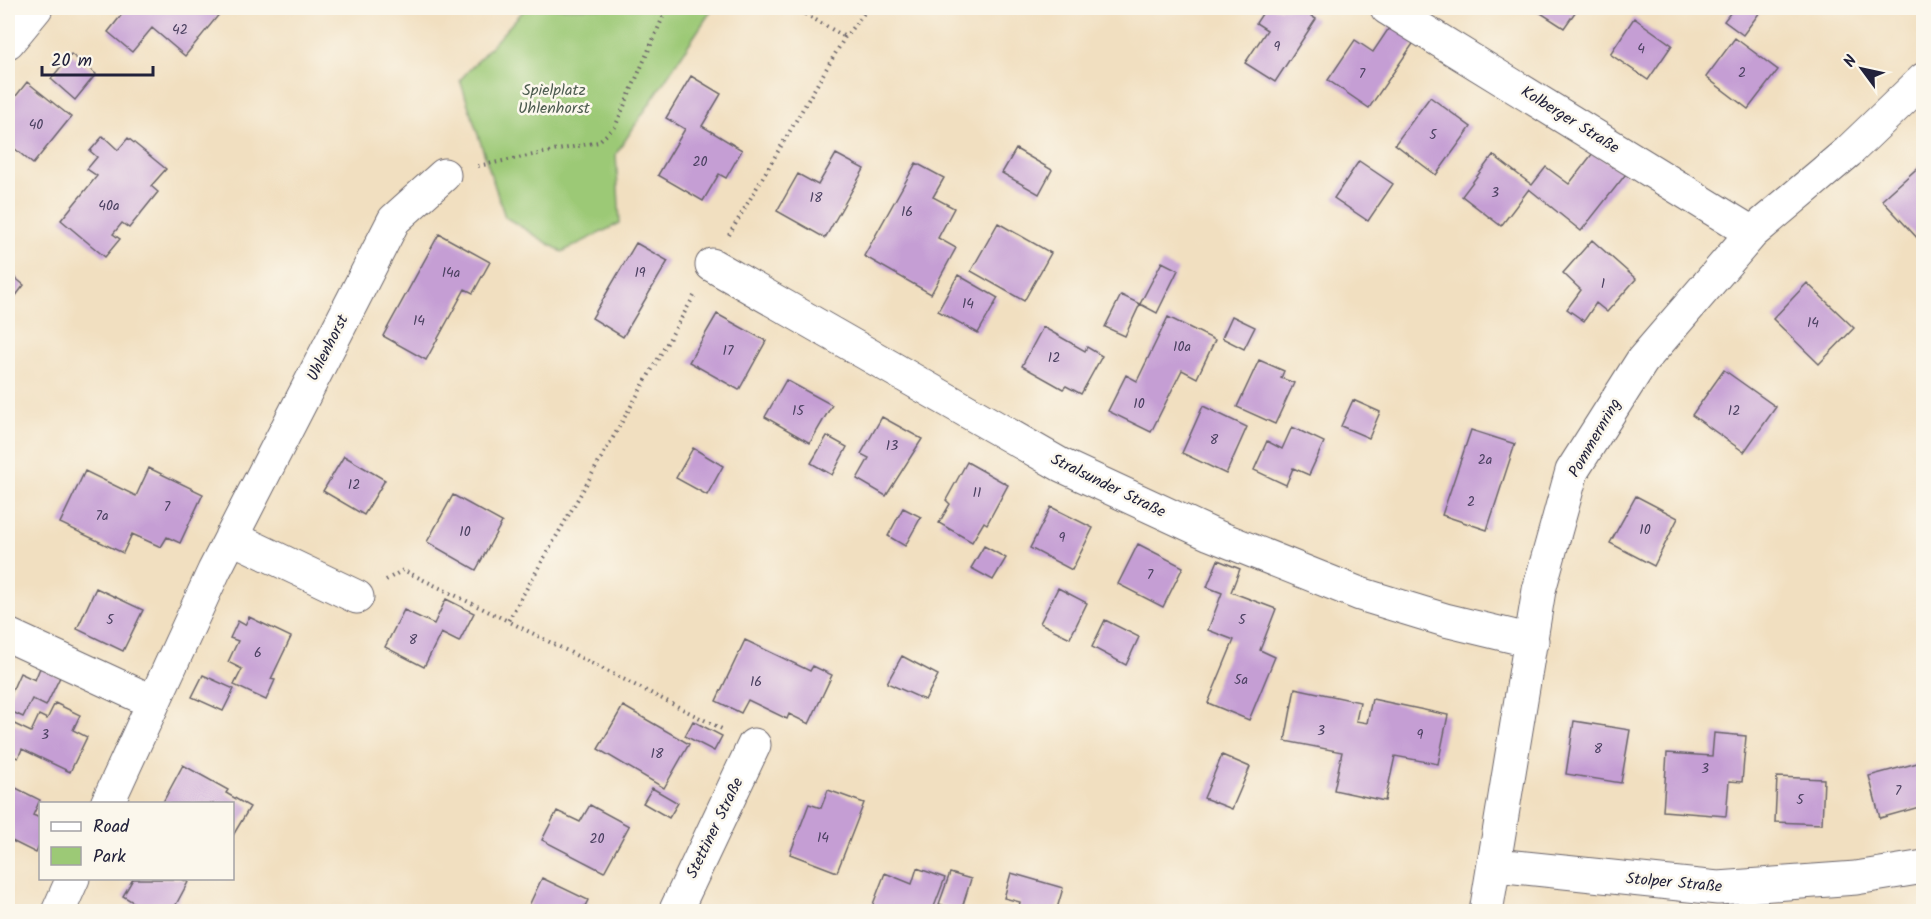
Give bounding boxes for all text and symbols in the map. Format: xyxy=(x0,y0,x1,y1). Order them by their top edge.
house number: 42 xyxy=(172,19,188,41)
house number: 9 xyxy=(1274,36,1281,58)
house number: 4 xyxy=(1637,38,1645,60)
scale bar xyxy=(42,39,153,77)
north arrow xyxy=(1832,39,1892,99)
text: 20 m xyxy=(51,47,92,76)
text: N xyxy=(1837,51,1864,73)
house number: 2 xyxy=(1738,62,1746,84)
house number: 7 xyxy=(1359,63,1366,85)
park label: Spielplatz Uhlenhorst xyxy=(518,78,591,121)
street label: Kolberger Straße xyxy=(1516,80,1624,160)
house number: 40 xyxy=(29,114,43,136)
house number: 5 xyxy=(1429,124,1438,146)
house number: 20 xyxy=(692,151,708,173)
house number: 3 xyxy=(1491,182,1499,204)
house number: 18 xyxy=(810,187,823,209)
house number: 40a xyxy=(98,195,120,217)
house number: 16 xyxy=(901,201,913,223)
house number: 14a xyxy=(442,262,460,284)
house number: 19 xyxy=(634,262,646,284)
house number: 1 xyxy=(1601,273,1605,295)
house number: 14 xyxy=(962,293,974,315)
street label: Uhlenhorst xyxy=(301,310,356,386)
house number: 14 xyxy=(413,310,425,332)
house number: 14 xyxy=(1807,312,1819,334)
house number: 10a xyxy=(1173,336,1191,358)
house number: 17 xyxy=(723,340,734,362)
house number: 12 xyxy=(1048,347,1060,369)
house number: 10 xyxy=(1133,393,1145,415)
street label: Pommernring xyxy=(1562,394,1628,482)
house number: 15 xyxy=(792,400,805,422)
house number: 12 xyxy=(1728,400,1740,422)
house number: 8 xyxy=(1210,429,1219,451)
house number: 13 xyxy=(886,435,898,457)
street label: Stralsunder Straße xyxy=(1046,447,1170,525)
house number: 2a xyxy=(1478,449,1492,471)
house number: 12 xyxy=(348,474,360,496)
house number: 11 xyxy=(973,482,981,504)
house number: 2 xyxy=(1467,491,1475,513)
house number: 7 xyxy=(164,496,171,518)
house number: 7a xyxy=(95,505,109,527)
house number: 10 xyxy=(1639,519,1651,541)
house number: 10 xyxy=(459,521,471,543)
house number: 9 xyxy=(1059,527,1066,549)
house number: 7 xyxy=(1147,564,1154,586)
house number: 5 xyxy=(106,609,115,631)
house number: 5 xyxy=(1238,609,1247,631)
house number: 8 xyxy=(409,629,418,651)
house number: 6 xyxy=(254,642,262,664)
house number: 5a xyxy=(1234,669,1248,691)
house number: 16 xyxy=(750,671,762,693)
house number: 3 xyxy=(1317,720,1325,742)
house number: 3 xyxy=(41,724,49,746)
house number: 9 xyxy=(1417,724,1424,746)
house number: 8 xyxy=(1594,738,1603,760)
house number: 18 xyxy=(651,743,664,765)
house number: 3 xyxy=(1701,758,1709,780)
street label: Stettiner Straße xyxy=(680,773,750,883)
house number: 7 xyxy=(1895,780,1902,802)
house number: 5 xyxy=(1796,789,1805,811)
legend xyxy=(39,802,234,880)
text: Road xyxy=(93,813,130,842)
house number: 14 xyxy=(817,827,829,849)
house number: 20 xyxy=(589,828,605,850)
text: Park xyxy=(93,843,126,872)
street label: Stolper Straße xyxy=(1625,866,1723,900)

